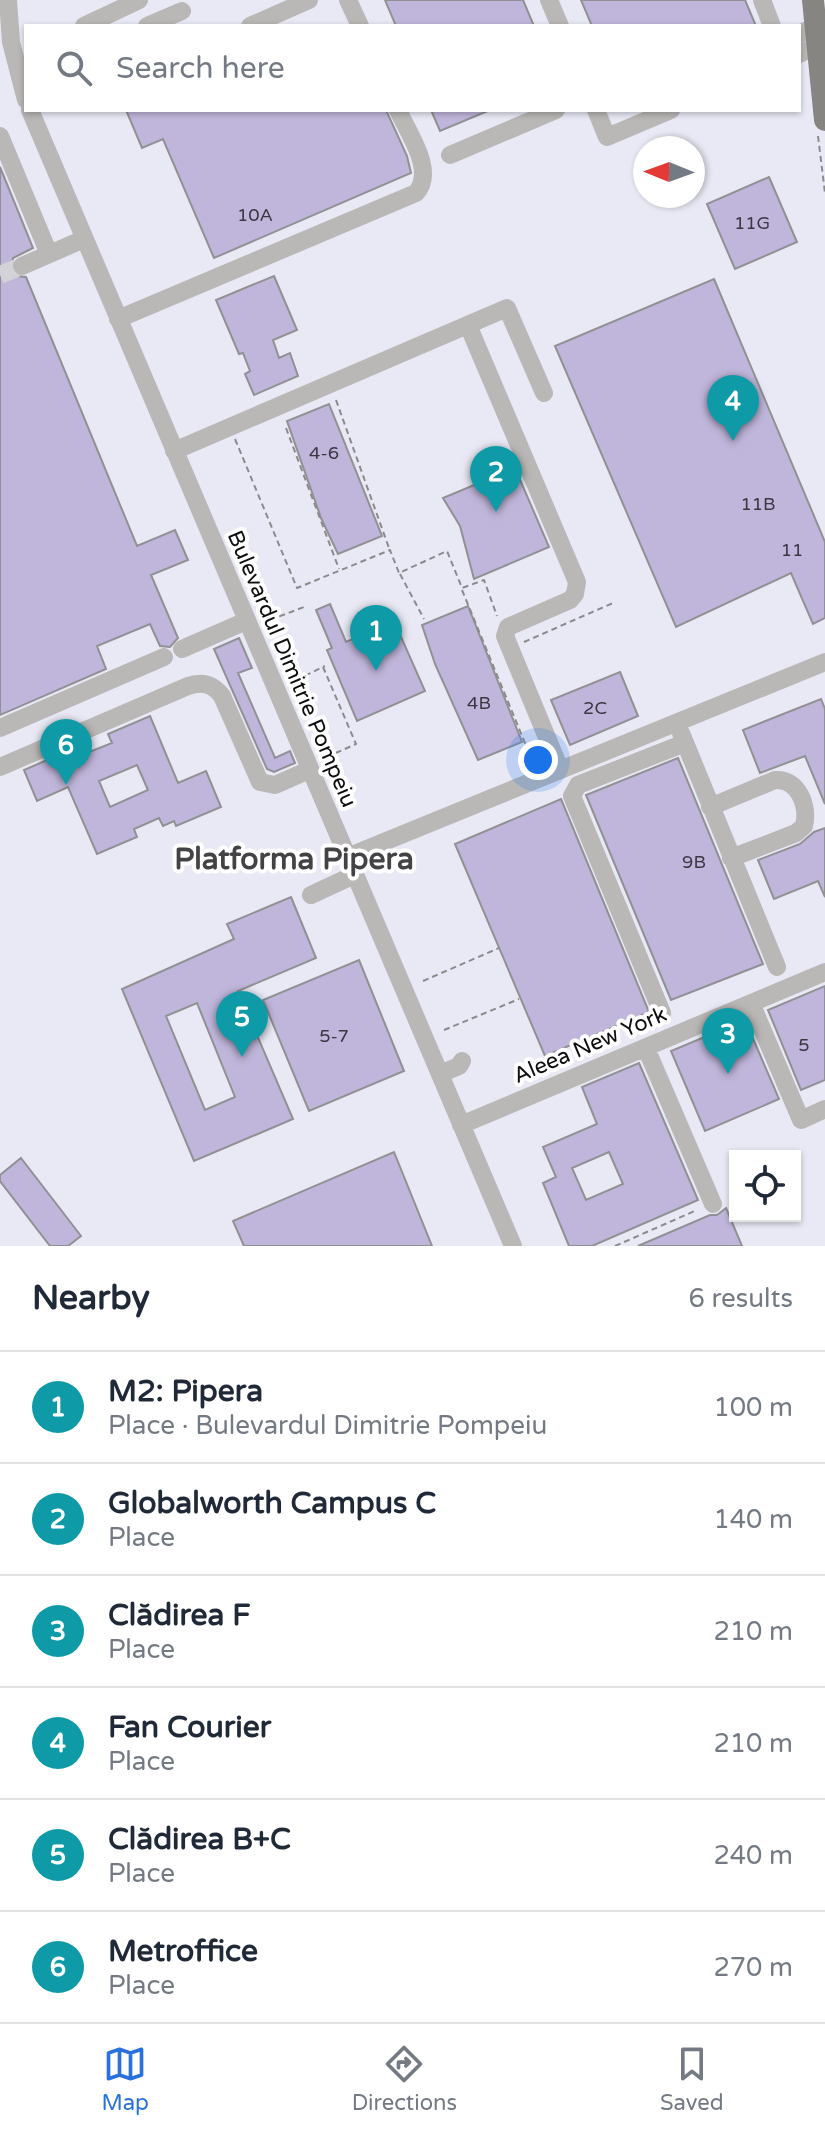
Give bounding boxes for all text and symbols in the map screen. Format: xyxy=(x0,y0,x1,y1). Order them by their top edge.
search box xyxy=(24,24,801,112)
icon: search xyxy=(52,46,96,90)
text: Search here xyxy=(116,50,285,87)
north arrow xyxy=(633,136,705,208)
house number: 10A xyxy=(237,204,273,226)
house number: 11G xyxy=(734,212,770,234)
pin: 4 xyxy=(707,375,759,441)
house number: 4-6 xyxy=(309,442,339,464)
pin: 2 xyxy=(470,446,522,512)
house number: 11B xyxy=(740,493,776,515)
street label: Bulevardul Dimitrie Pompeiu xyxy=(222,527,362,811)
house number: 11 xyxy=(781,539,803,561)
pin: 1 xyxy=(350,605,402,671)
house number: 4B xyxy=(467,692,491,714)
house number: 2C xyxy=(583,697,607,719)
pin: 6 xyxy=(40,719,92,785)
your location xyxy=(518,740,558,780)
district label: Platforma Pipera xyxy=(174,841,414,878)
house number: 9B xyxy=(682,851,706,873)
pin: 5 xyxy=(216,991,268,1057)
street label: Aleea New York xyxy=(510,1001,670,1089)
pin: 3 xyxy=(702,1008,754,1074)
house number: 5-7 xyxy=(319,1025,349,1047)
house number: 5 xyxy=(798,1034,810,1056)
map controls xyxy=(729,1150,801,1222)
button: locate xyxy=(729,1150,801,1222)
text: Nearby xyxy=(32,1278,150,1319)
text: 6 results xyxy=(688,1283,793,1314)
text: M2: Pipera xyxy=(108,1373,263,1410)
text: 1 xyxy=(50,1392,66,1423)
text: 100 m xyxy=(713,1392,793,1423)
text: Place · Bulevardul Dimitrie Pompeiu xyxy=(108,1410,547,1441)
text: Globalworth Campus C xyxy=(108,1485,436,1522)
text: 2 xyxy=(50,1504,66,1535)
text: 140 m xyxy=(713,1504,793,1535)
text: Place xyxy=(108,1522,175,1553)
text: Clădirea F xyxy=(108,1597,251,1634)
text: 3 xyxy=(50,1616,66,1647)
text: 210 m xyxy=(713,1616,793,1647)
text: Place xyxy=(108,1634,175,1665)
text: Fan Courier xyxy=(108,1709,271,1746)
text: 4 xyxy=(50,1728,66,1759)
text: 210 m xyxy=(713,1728,793,1759)
text: Place xyxy=(108,1746,175,1777)
text: Clădirea B+C xyxy=(108,1821,291,1858)
text: 5 xyxy=(50,1840,66,1871)
text: 240 m xyxy=(713,1840,793,1871)
text: Place xyxy=(108,1858,175,1889)
text: Metroffice xyxy=(108,1933,258,1970)
text: 6 xyxy=(50,1952,66,1983)
text: 270 m xyxy=(713,1952,793,1983)
text: Place xyxy=(108,1970,175,2001)
tab: Map xyxy=(101,2042,149,2116)
tab: Directions xyxy=(352,2042,457,2116)
tab: Saved xyxy=(660,2042,724,2116)

